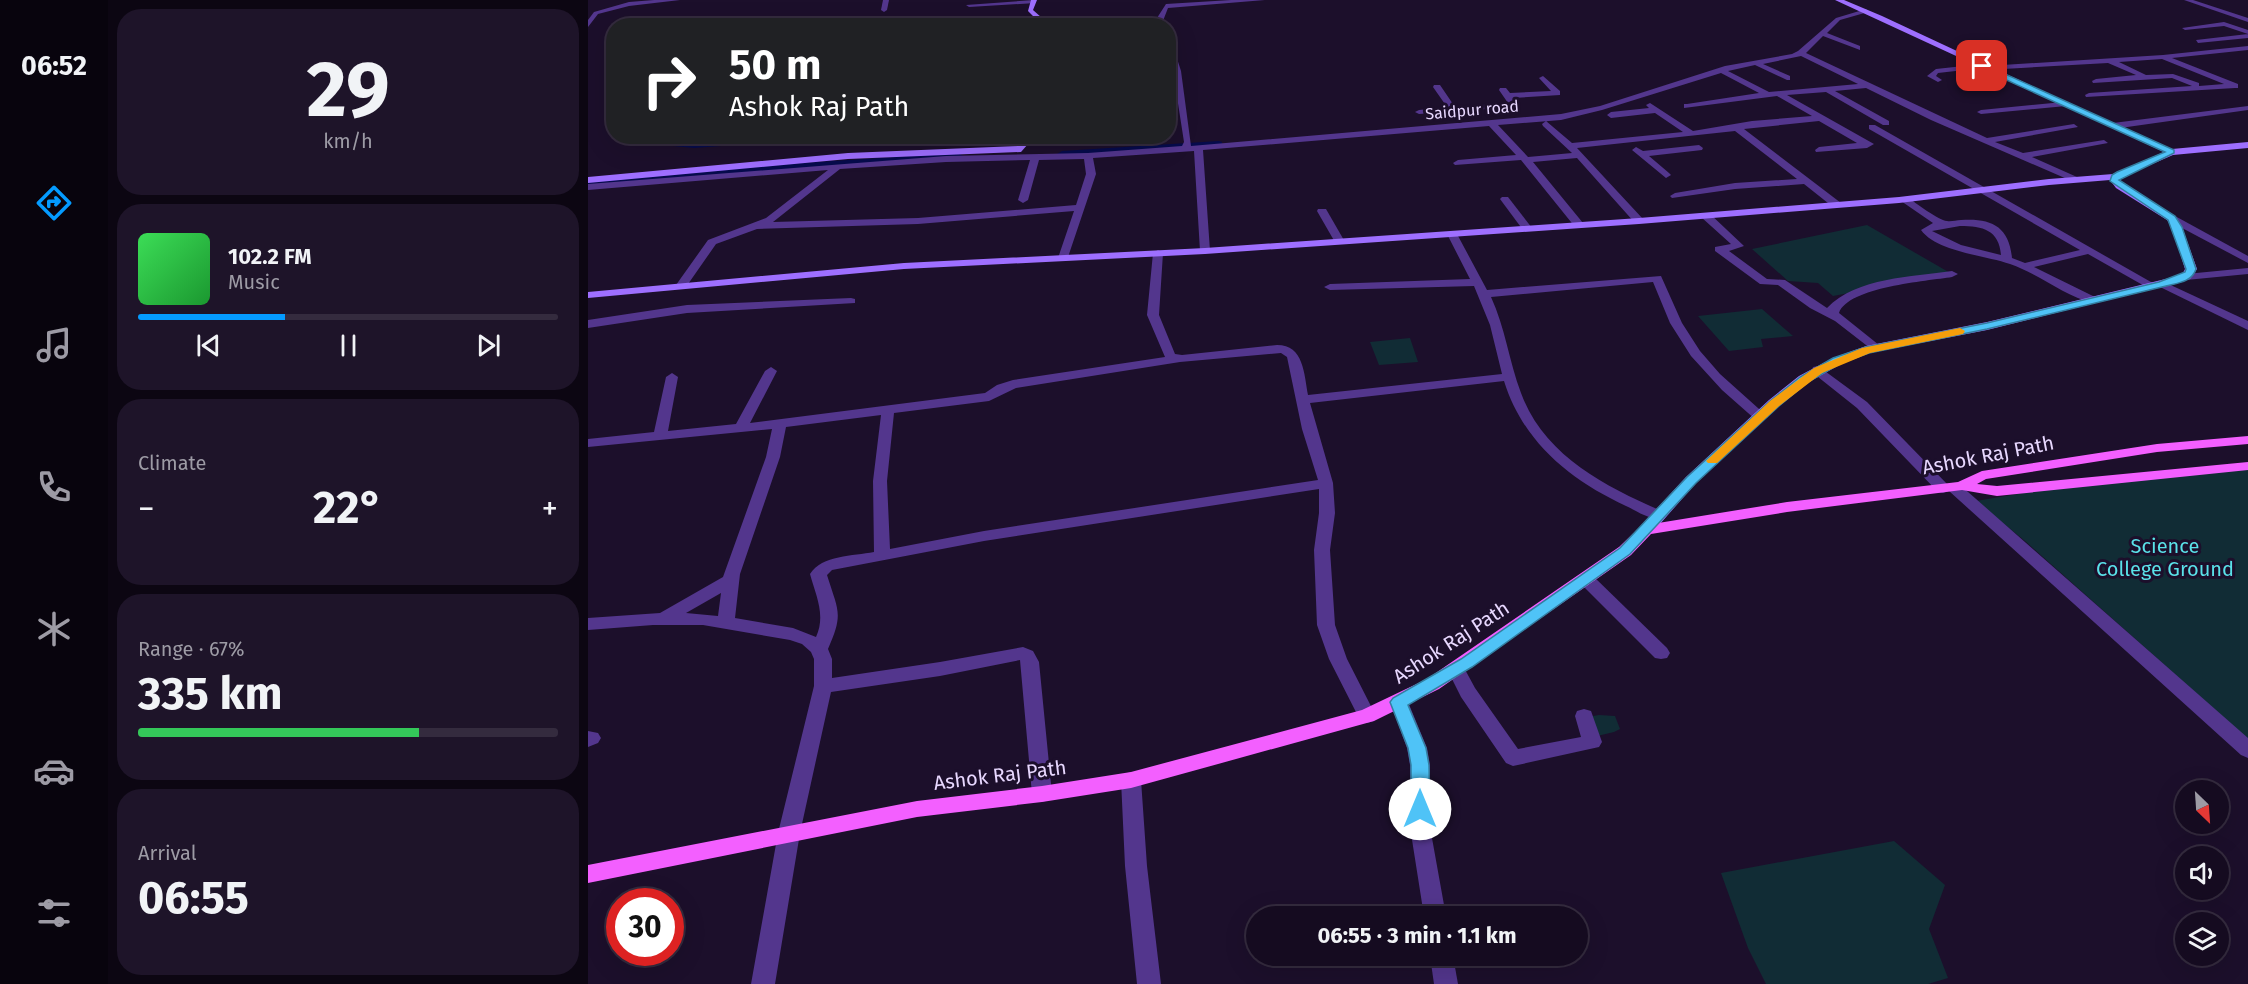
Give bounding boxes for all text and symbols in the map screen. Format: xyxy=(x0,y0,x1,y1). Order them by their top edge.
text: 50 m xyxy=(729,40,822,90)
pin xyxy=(1956,40,2007,91)
icon: right xyxy=(630,42,708,120)
text: 29 xyxy=(306,43,390,137)
icon: arrive xyxy=(1965,49,1998,82)
text: 06:52 xyxy=(21,50,87,82)
text: Ashok Raj Path xyxy=(729,91,909,123)
street label: Saidpur road xyxy=(1424,96,1520,124)
text: km/h xyxy=(323,129,373,153)
icon: directions xyxy=(33,182,75,224)
text: 102.2 FM xyxy=(228,243,312,270)
text: Music xyxy=(228,270,280,294)
icon: music xyxy=(33,324,75,366)
icon: previous xyxy=(192,329,225,362)
icon: pause xyxy=(332,329,365,362)
icon: next xyxy=(472,329,505,362)
street label: Ashok Raj Path xyxy=(1920,430,2056,480)
text: Climate xyxy=(138,451,206,475)
icon: phone xyxy=(33,466,75,508)
text: 22° xyxy=(313,481,383,535)
text: − xyxy=(138,489,155,529)
text: + xyxy=(542,489,558,529)
park label: Science College Ground xyxy=(2096,534,2234,581)
street label: Ashok Raj Path xyxy=(1388,596,1514,688)
icon: climate xyxy=(33,608,75,650)
text: Range · 67% xyxy=(138,637,245,661)
text: 335 km xyxy=(138,667,282,721)
icon: car xyxy=(33,750,75,792)
street label: Ashok Raj Path xyxy=(932,755,1068,795)
position arrow xyxy=(1388,777,1452,841)
north arrow xyxy=(2175,780,2229,834)
map controls xyxy=(2175,780,2229,966)
text: Arrival xyxy=(138,841,197,865)
button: sound xyxy=(2175,846,2229,900)
text: 06:55 xyxy=(138,871,249,925)
speed limit sign: 30 xyxy=(606,888,684,966)
icon: filters xyxy=(33,892,75,934)
button: layers xyxy=(2175,912,2229,966)
text: 06:55 · 3 min · 1.1 km xyxy=(1317,922,1517,949)

